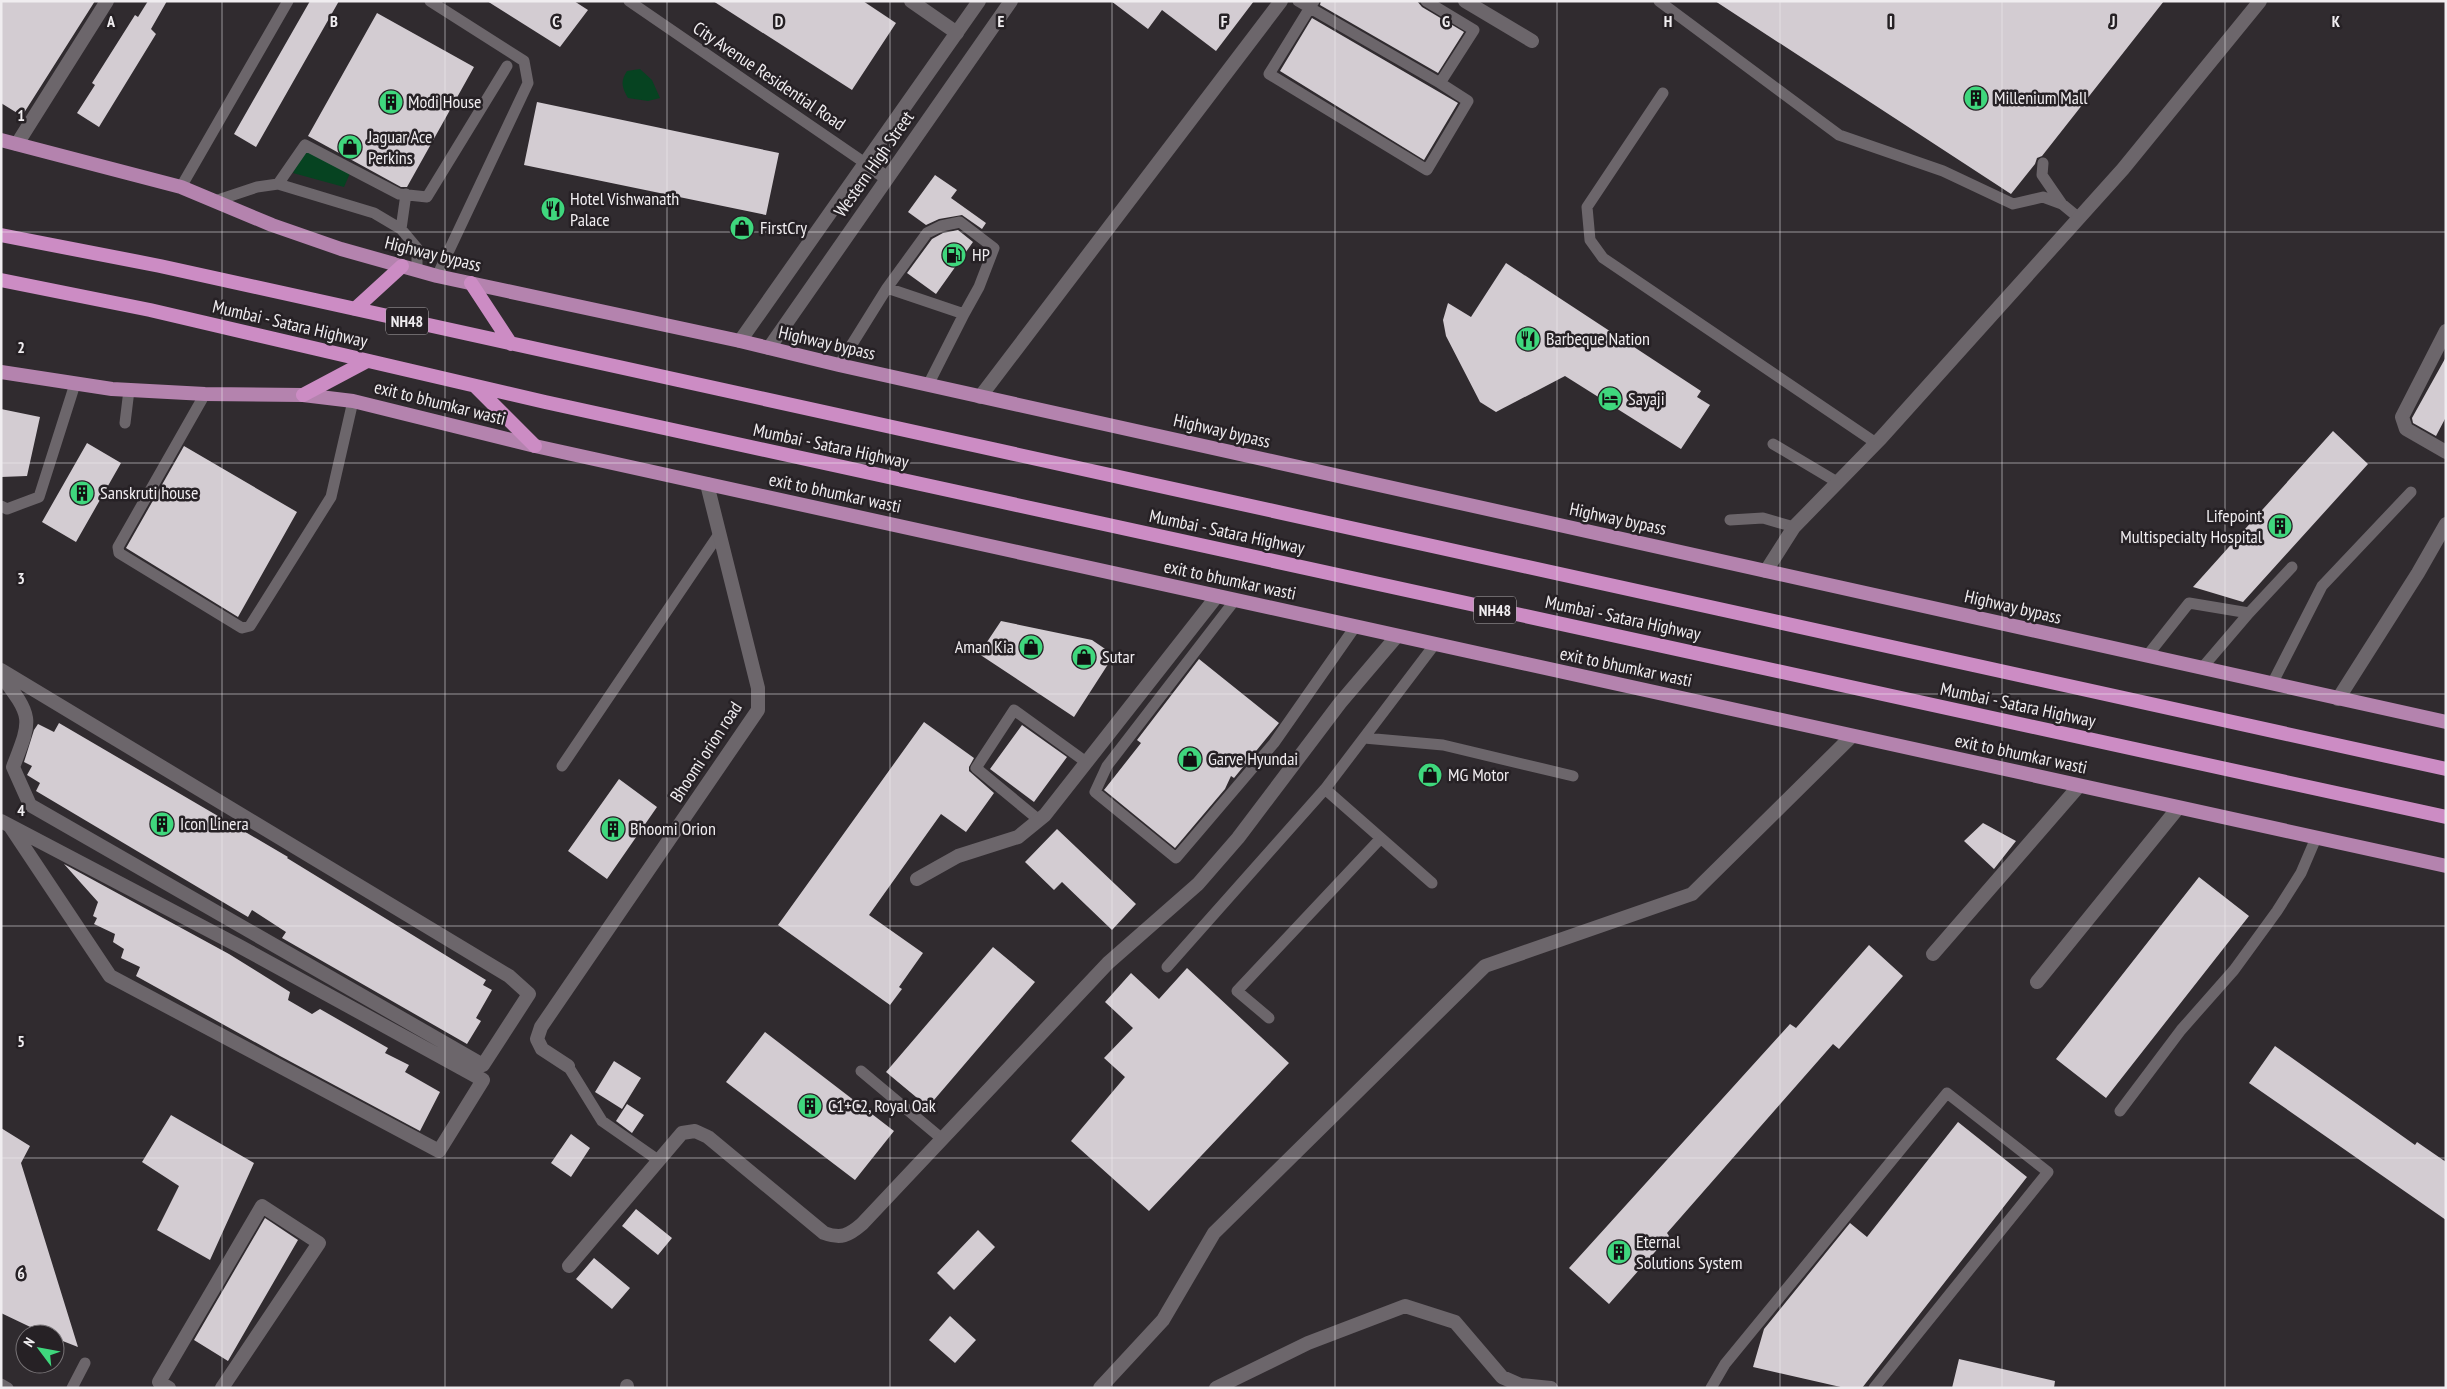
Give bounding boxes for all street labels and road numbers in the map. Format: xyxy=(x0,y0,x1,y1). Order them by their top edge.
street label: City Avenue Residential Road xyxy=(689,16,850,135)
street label: Western High Street xyxy=(829,106,919,221)
street label: Highway bypass xyxy=(382,230,484,277)
street label: Mumbai - Satara Highway xyxy=(210,295,370,353)
road number: NH48 xyxy=(386,308,428,334)
street label: Highway bypass xyxy=(776,320,878,365)
street label: exit to bhumkar wasti xyxy=(372,375,508,430)
street label: Highway bypass xyxy=(1171,408,1273,453)
street label: Mumbai - Satara Highway xyxy=(751,418,911,473)
street label: exit to bhumkar wasti xyxy=(767,467,903,518)
street label: Highway bypass xyxy=(1567,497,1669,540)
street label: Mumbai - Satara Highway xyxy=(1147,504,1307,559)
street label: exit to bhumkar wasti xyxy=(1162,554,1298,605)
street label: Highway bypass xyxy=(1962,584,2064,629)
street label: Mumbai - Satara Highway xyxy=(1543,590,1703,645)
road number: NH48 xyxy=(1474,596,1516,624)
street label: exit to bhumkar wasti xyxy=(1558,641,1694,692)
street label: Mumbai - Satara Highway xyxy=(1938,677,2098,732)
street label: Bhoomi orion road xyxy=(665,697,747,806)
street label: exit to bhumkar wasti xyxy=(1953,728,2089,779)

